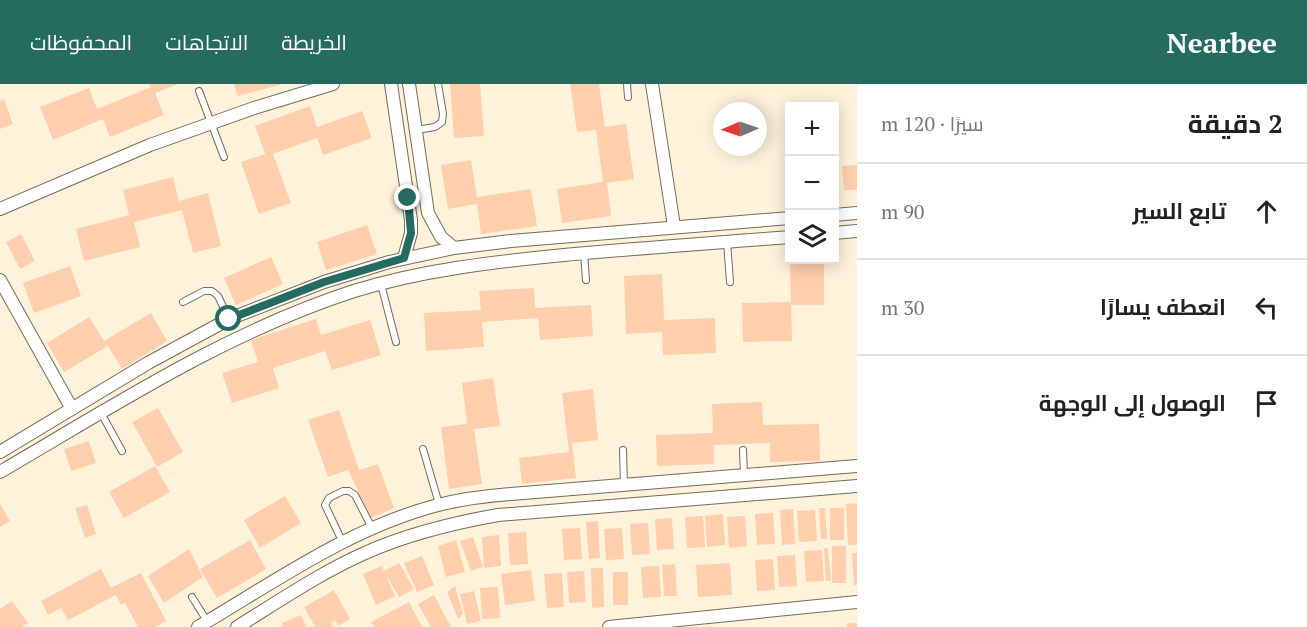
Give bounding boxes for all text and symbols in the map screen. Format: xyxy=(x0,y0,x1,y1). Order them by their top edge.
text: Nearbee xyxy=(1167,24,1277,61)
text: المحفوظات xyxy=(30,28,132,56)
text: الاتجاهات xyxy=(165,28,248,56)
text: الخريطة xyxy=(281,28,347,56)
north arrow xyxy=(713,102,767,156)
map controls xyxy=(785,102,839,264)
button: + xyxy=(785,102,839,156)
text: 2 دقيقة xyxy=(1188,106,1283,140)
text: سيرًا · 120 m xyxy=(881,110,983,137)
button: − xyxy=(785,156,839,210)
route end xyxy=(394,184,420,210)
icon: ahead xyxy=(1250,195,1283,228)
text: تابع السير xyxy=(1133,196,1226,225)
text: 90 m xyxy=(881,198,924,225)
button: layers xyxy=(785,210,839,264)
icon: left xyxy=(1250,291,1283,324)
text: انعطف يسارًا xyxy=(1100,292,1226,321)
text: 30 m xyxy=(881,294,924,321)
route start xyxy=(215,305,241,331)
icon: arrive xyxy=(1250,387,1283,420)
text: الوصول إلى الوجهة xyxy=(1039,388,1226,417)

